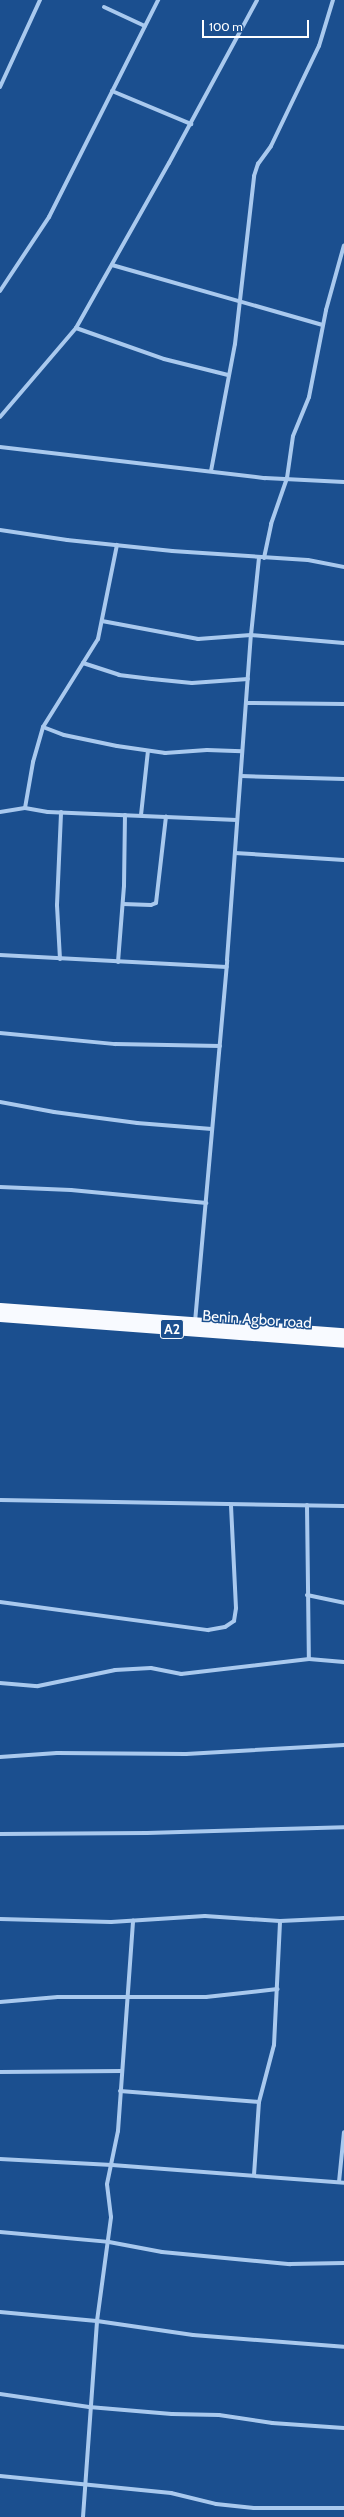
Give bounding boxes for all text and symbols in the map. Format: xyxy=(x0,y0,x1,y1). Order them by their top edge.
scale bar xyxy=(204,12,311,38)
text: 100 m xyxy=(209,19,243,34)
street label: Benin Agbor road xyxy=(202,1307,312,1333)
road number: A2 xyxy=(159,1317,185,1341)

